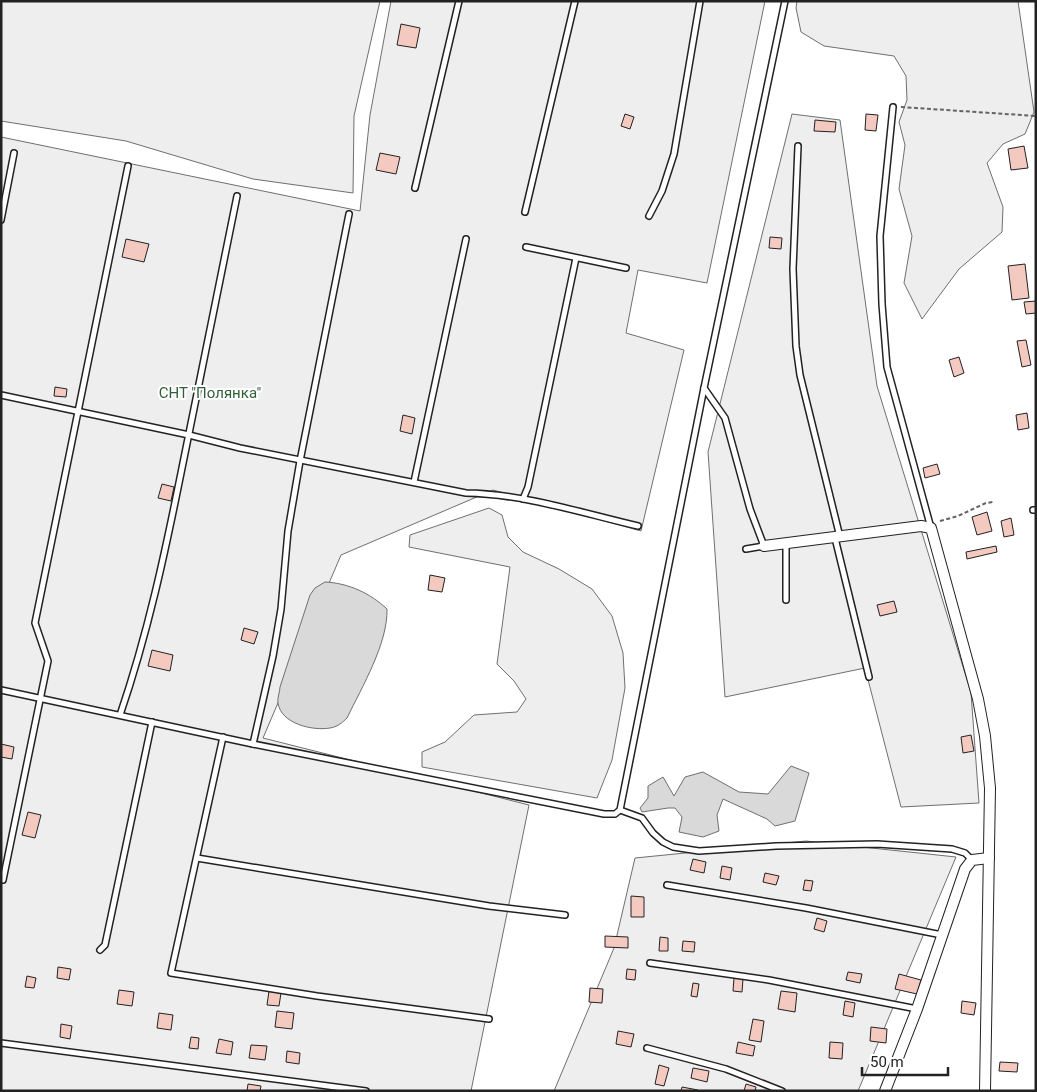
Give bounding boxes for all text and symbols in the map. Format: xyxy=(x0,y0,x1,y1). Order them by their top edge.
park label: СНТ "Полянка" xyxy=(159,384,262,402)
scale bar xyxy=(862,1044,948,1076)
text: 50 m xyxy=(870,1053,904,1071)

